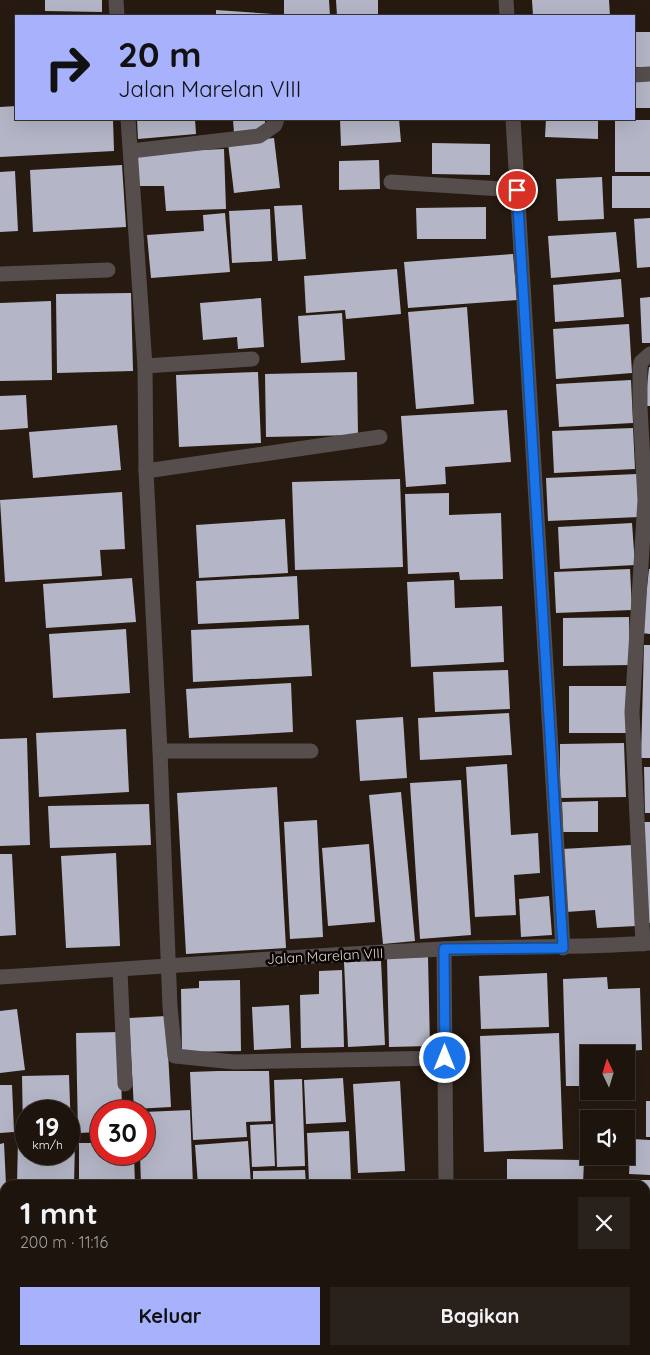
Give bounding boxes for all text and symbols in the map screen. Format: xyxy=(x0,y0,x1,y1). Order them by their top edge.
text: 20 m xyxy=(118,32,201,76)
icon: right xyxy=(35,35,100,100)
text: Jalan Marelan VIII xyxy=(118,75,301,103)
pin xyxy=(496,169,538,211)
icon: arrive xyxy=(503,176,531,204)
street label: Jalan Marelan VIII xyxy=(266,944,384,968)
position arrow xyxy=(418,1031,470,1083)
north arrow xyxy=(580,1045,635,1100)
map controls xyxy=(580,1045,635,1165)
speed limit sign: 30 xyxy=(90,1100,155,1165)
button: sound xyxy=(580,1110,635,1165)
text: 19 xyxy=(36,1111,59,1142)
text: km/h xyxy=(32,1137,63,1152)
text: 1 mnt xyxy=(20,1194,98,1232)
button: close xyxy=(578,1197,630,1249)
text: 200 m · 11:16 xyxy=(20,1232,108,1252)
button: Keluar xyxy=(20,1287,320,1345)
button: Bagikan xyxy=(330,1287,630,1345)

